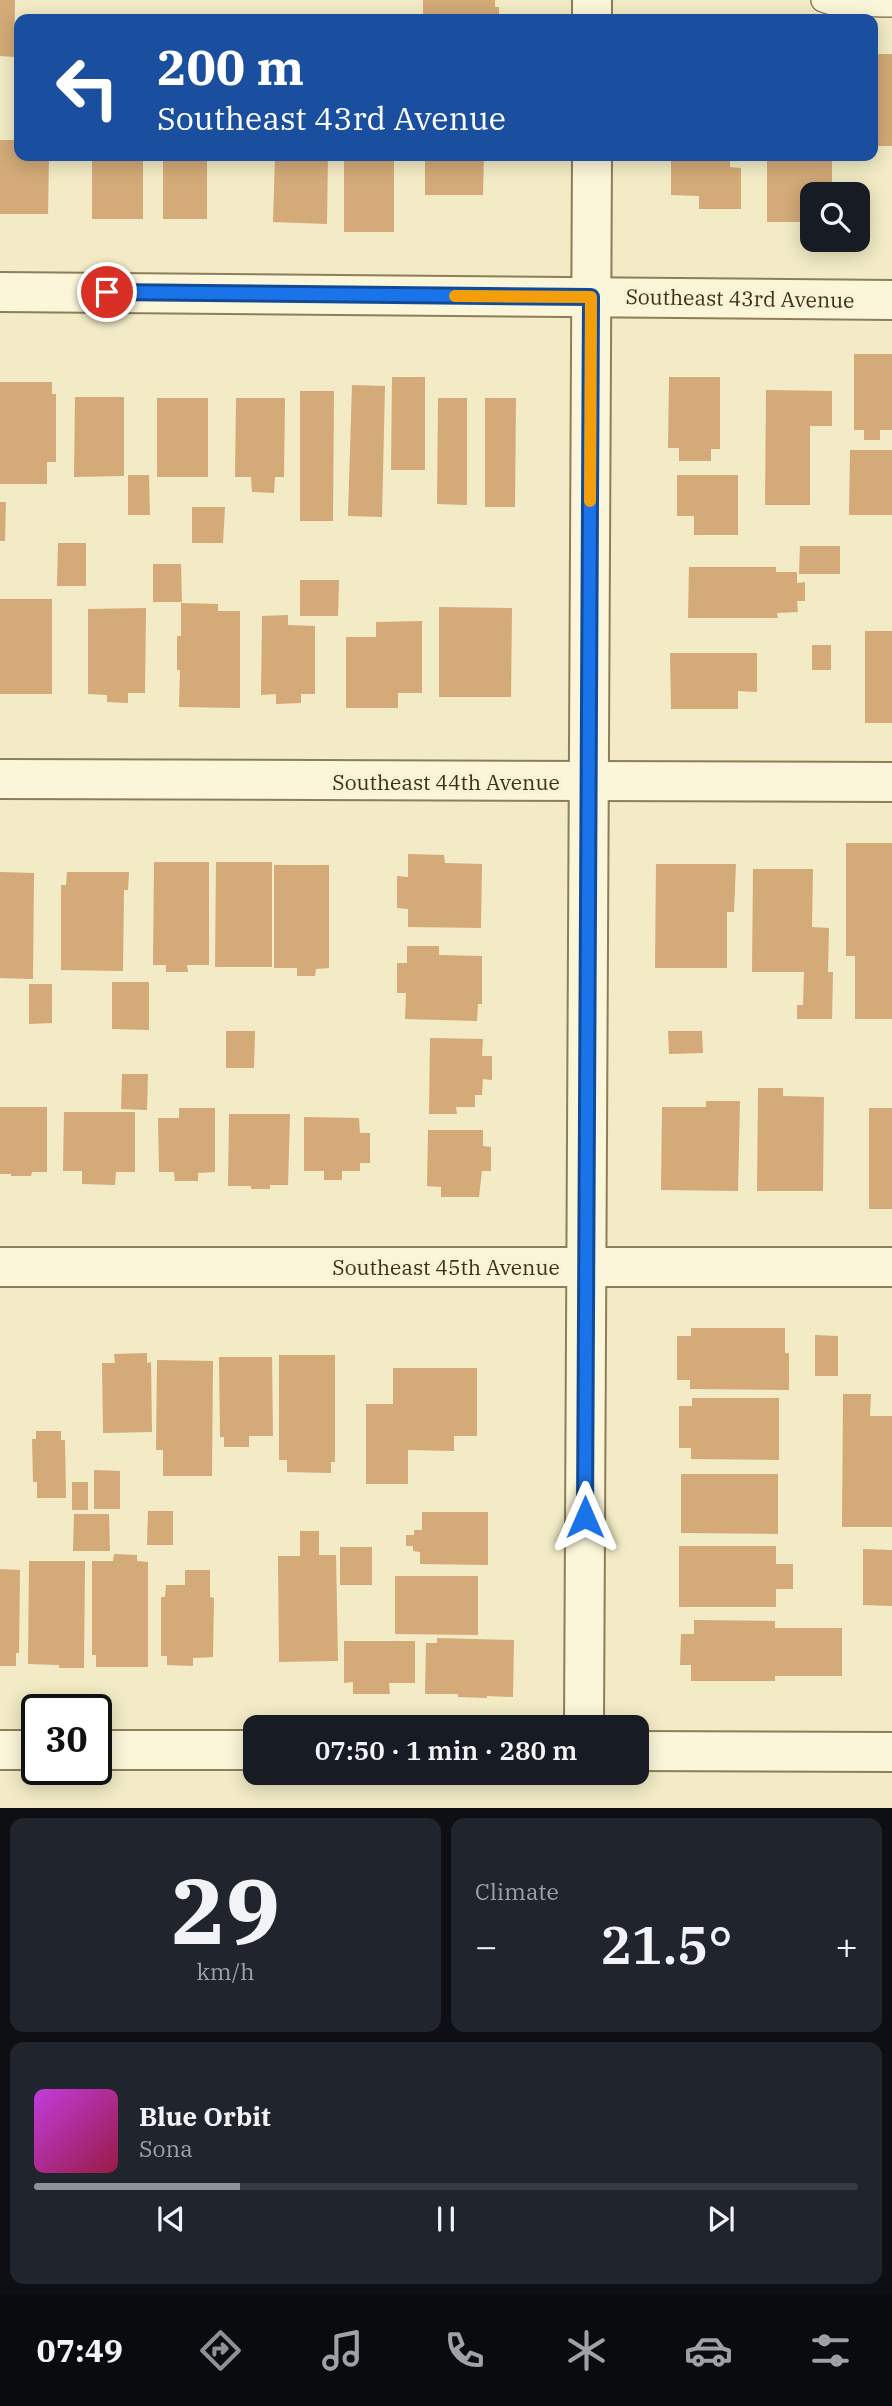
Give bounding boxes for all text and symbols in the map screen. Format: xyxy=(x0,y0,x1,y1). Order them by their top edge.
text: 200 m xyxy=(157,35,304,98)
icon: left xyxy=(42,42,133,133)
text: Southeast 43rd Avenue xyxy=(157,97,506,139)
map controls xyxy=(800,182,870,252)
button: search xyxy=(800,182,870,252)
pin xyxy=(77,262,137,322)
icon: arrive xyxy=(88,273,126,311)
street label: Southeast 43rd Avenue xyxy=(625,282,855,314)
street label: Southeast 44th Avenue xyxy=(332,768,560,796)
street label: Southeast 45th Avenue xyxy=(332,1253,560,1281)
position arrow xyxy=(548,1480,622,1554)
speed limit sign: 30 xyxy=(21,1694,112,1785)
text: 07:50 · 1 min · 280 m xyxy=(315,1733,577,1767)
text: 29 xyxy=(171,1851,280,1969)
text: Climate xyxy=(475,1876,559,1906)
text: 21.5° xyxy=(600,1911,733,1978)
text: − xyxy=(475,1921,498,1970)
text: + xyxy=(835,1921,858,1970)
text: km/h xyxy=(196,1956,255,1986)
text: Blue Orbit xyxy=(139,2099,271,2133)
text: Sona xyxy=(139,2133,193,2163)
icon: previous xyxy=(152,2200,190,2238)
icon: pause xyxy=(427,2200,465,2238)
icon: next xyxy=(702,2200,740,2238)
icon: directions xyxy=(196,2326,245,2375)
icon: music xyxy=(318,2326,367,2375)
icon: phone xyxy=(440,2326,489,2375)
icon: climate xyxy=(562,2326,611,2375)
icon: car xyxy=(684,2326,733,2375)
icon: filters xyxy=(806,2326,855,2375)
text: 07:49 xyxy=(37,2329,123,2371)

